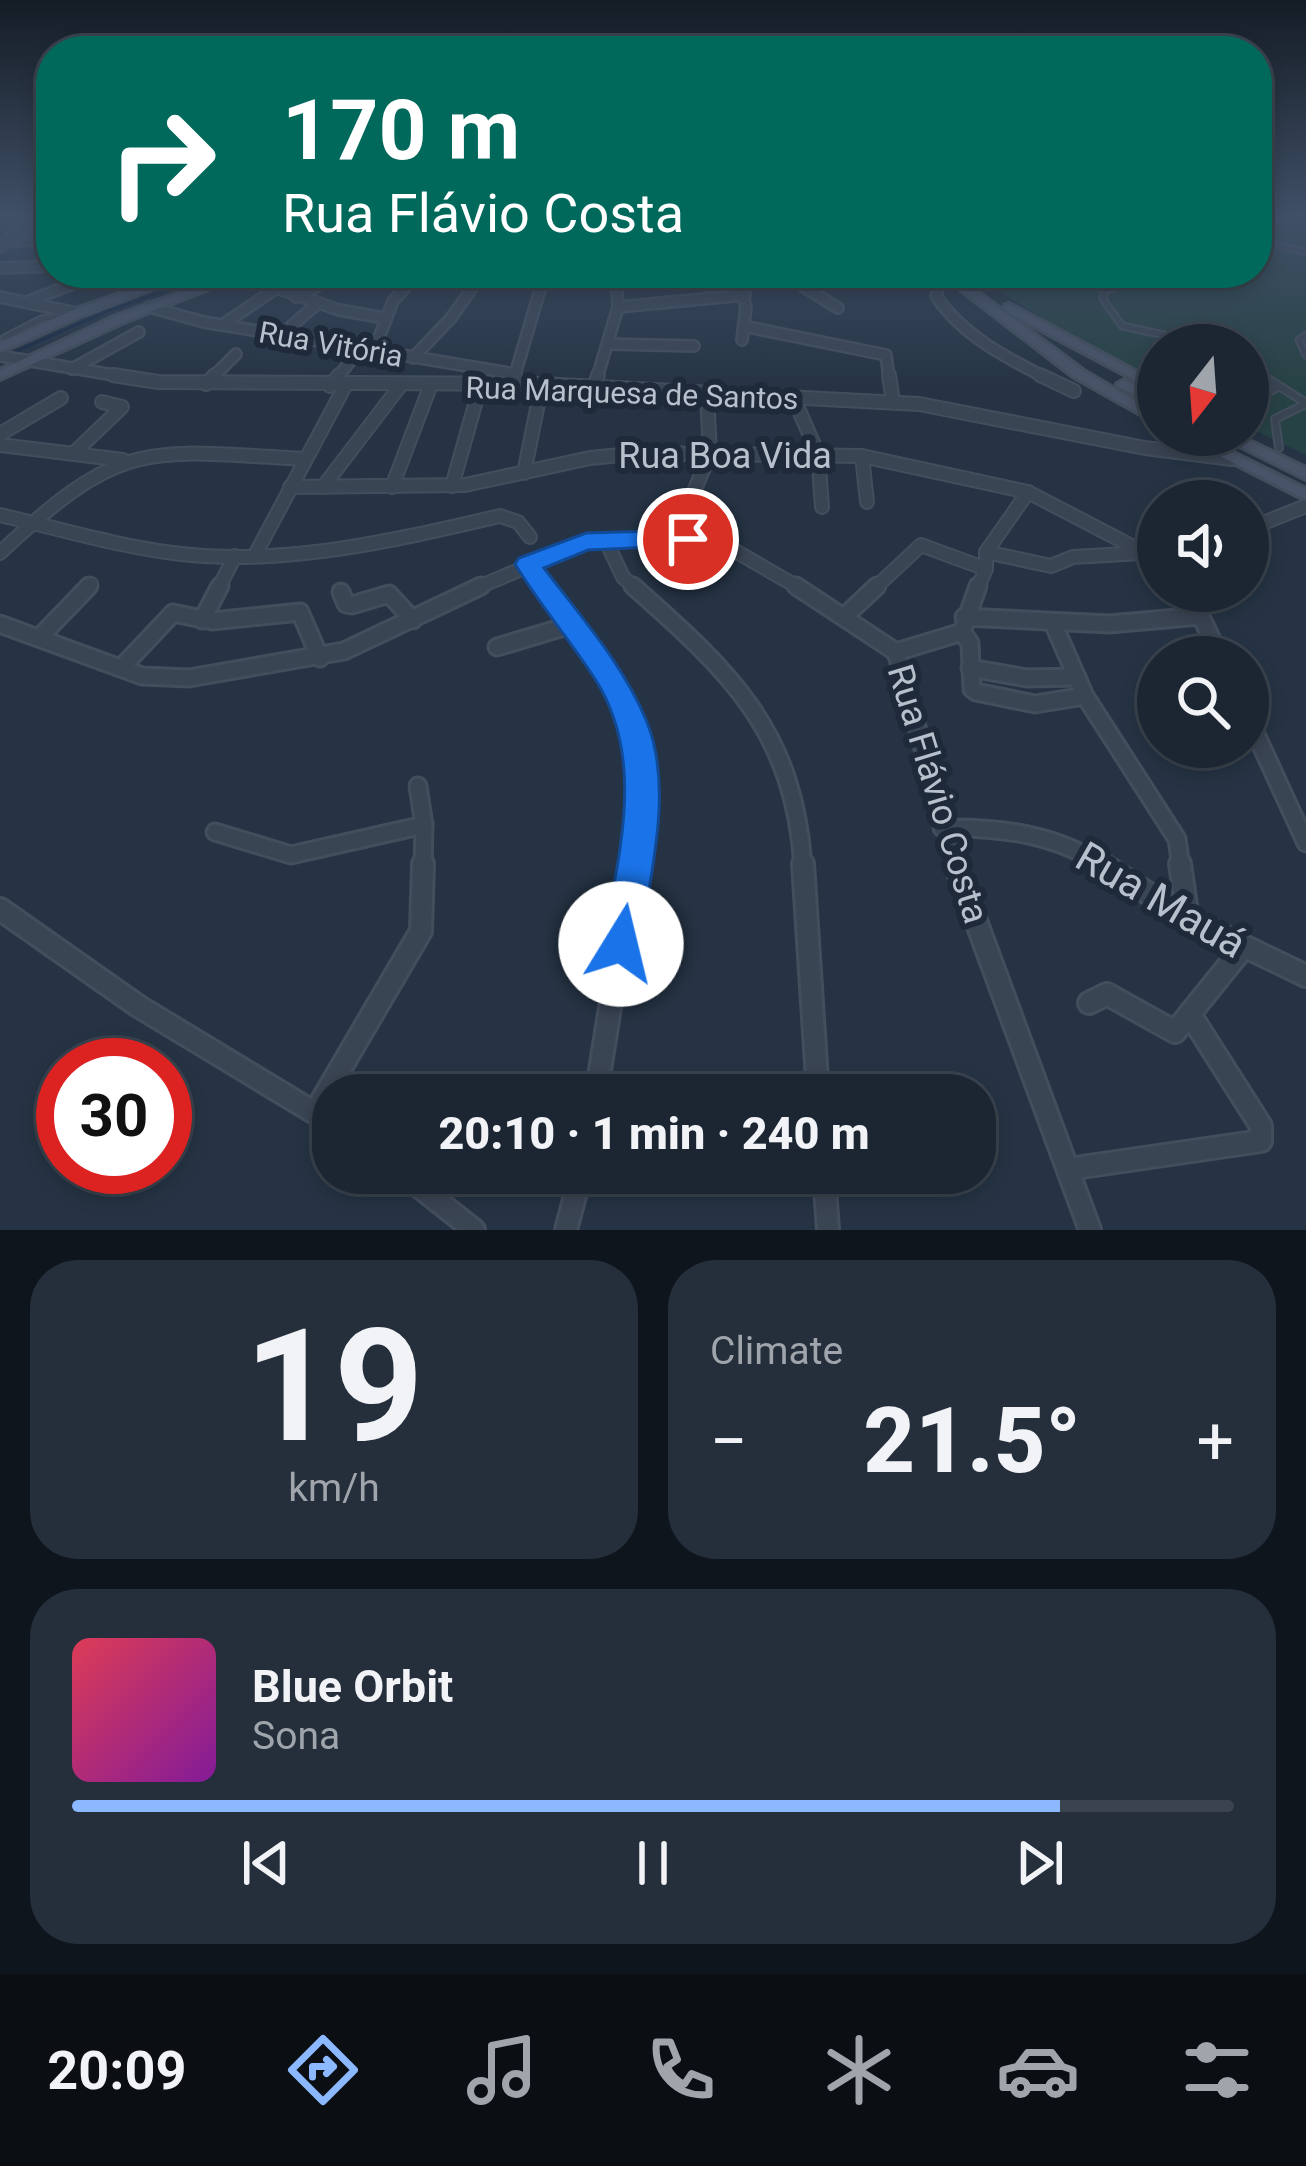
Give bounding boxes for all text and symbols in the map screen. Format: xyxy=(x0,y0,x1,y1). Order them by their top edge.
text: 170 m xyxy=(282,81,520,180)
icon: right xyxy=(84,84,240,240)
text: Rua Flávio Costa xyxy=(282,182,684,245)
street label: Rua Vitória xyxy=(256,314,406,374)
north arrow xyxy=(1137,324,1269,456)
map controls xyxy=(1137,324,1269,768)
street label: Rua Marquesa de Santos xyxy=(465,370,799,416)
street label: Rua Boa Vida xyxy=(618,435,832,477)
button: sound xyxy=(1137,480,1269,612)
pin xyxy=(637,488,739,590)
icon: arrive xyxy=(655,506,721,572)
button: search xyxy=(1137,636,1269,768)
street label: Rua Flávio Costa xyxy=(879,660,997,928)
street label: Rua Mauá xyxy=(1067,832,1255,968)
position arrow xyxy=(558,881,684,1007)
speed limit sign: 30 xyxy=(36,1038,192,1194)
text: 20:10 · 1 min · 240 m xyxy=(438,1107,870,1160)
text: 19 xyxy=(244,1295,424,1478)
text: Climate xyxy=(710,1328,843,1374)
text: 21.5° xyxy=(863,1389,1081,1494)
text: − xyxy=(710,1403,748,1480)
text: + xyxy=(1197,1403,1234,1480)
text: km/h xyxy=(288,1465,380,1511)
text: Blue Orbit xyxy=(252,1660,453,1713)
text: Sona xyxy=(252,1713,340,1759)
icon: previous xyxy=(233,1830,299,1896)
icon: pause xyxy=(620,1830,686,1896)
icon: next xyxy=(1007,1830,1073,1896)
icon: directions xyxy=(281,2028,365,2112)
icon: music xyxy=(460,2028,544,2112)
icon: phone xyxy=(639,2028,723,2112)
icon: climate xyxy=(817,2028,901,2112)
icon: car xyxy=(996,2028,1080,2112)
icon: filters xyxy=(1175,2028,1259,2112)
text: 20:09 xyxy=(47,2039,186,2102)

